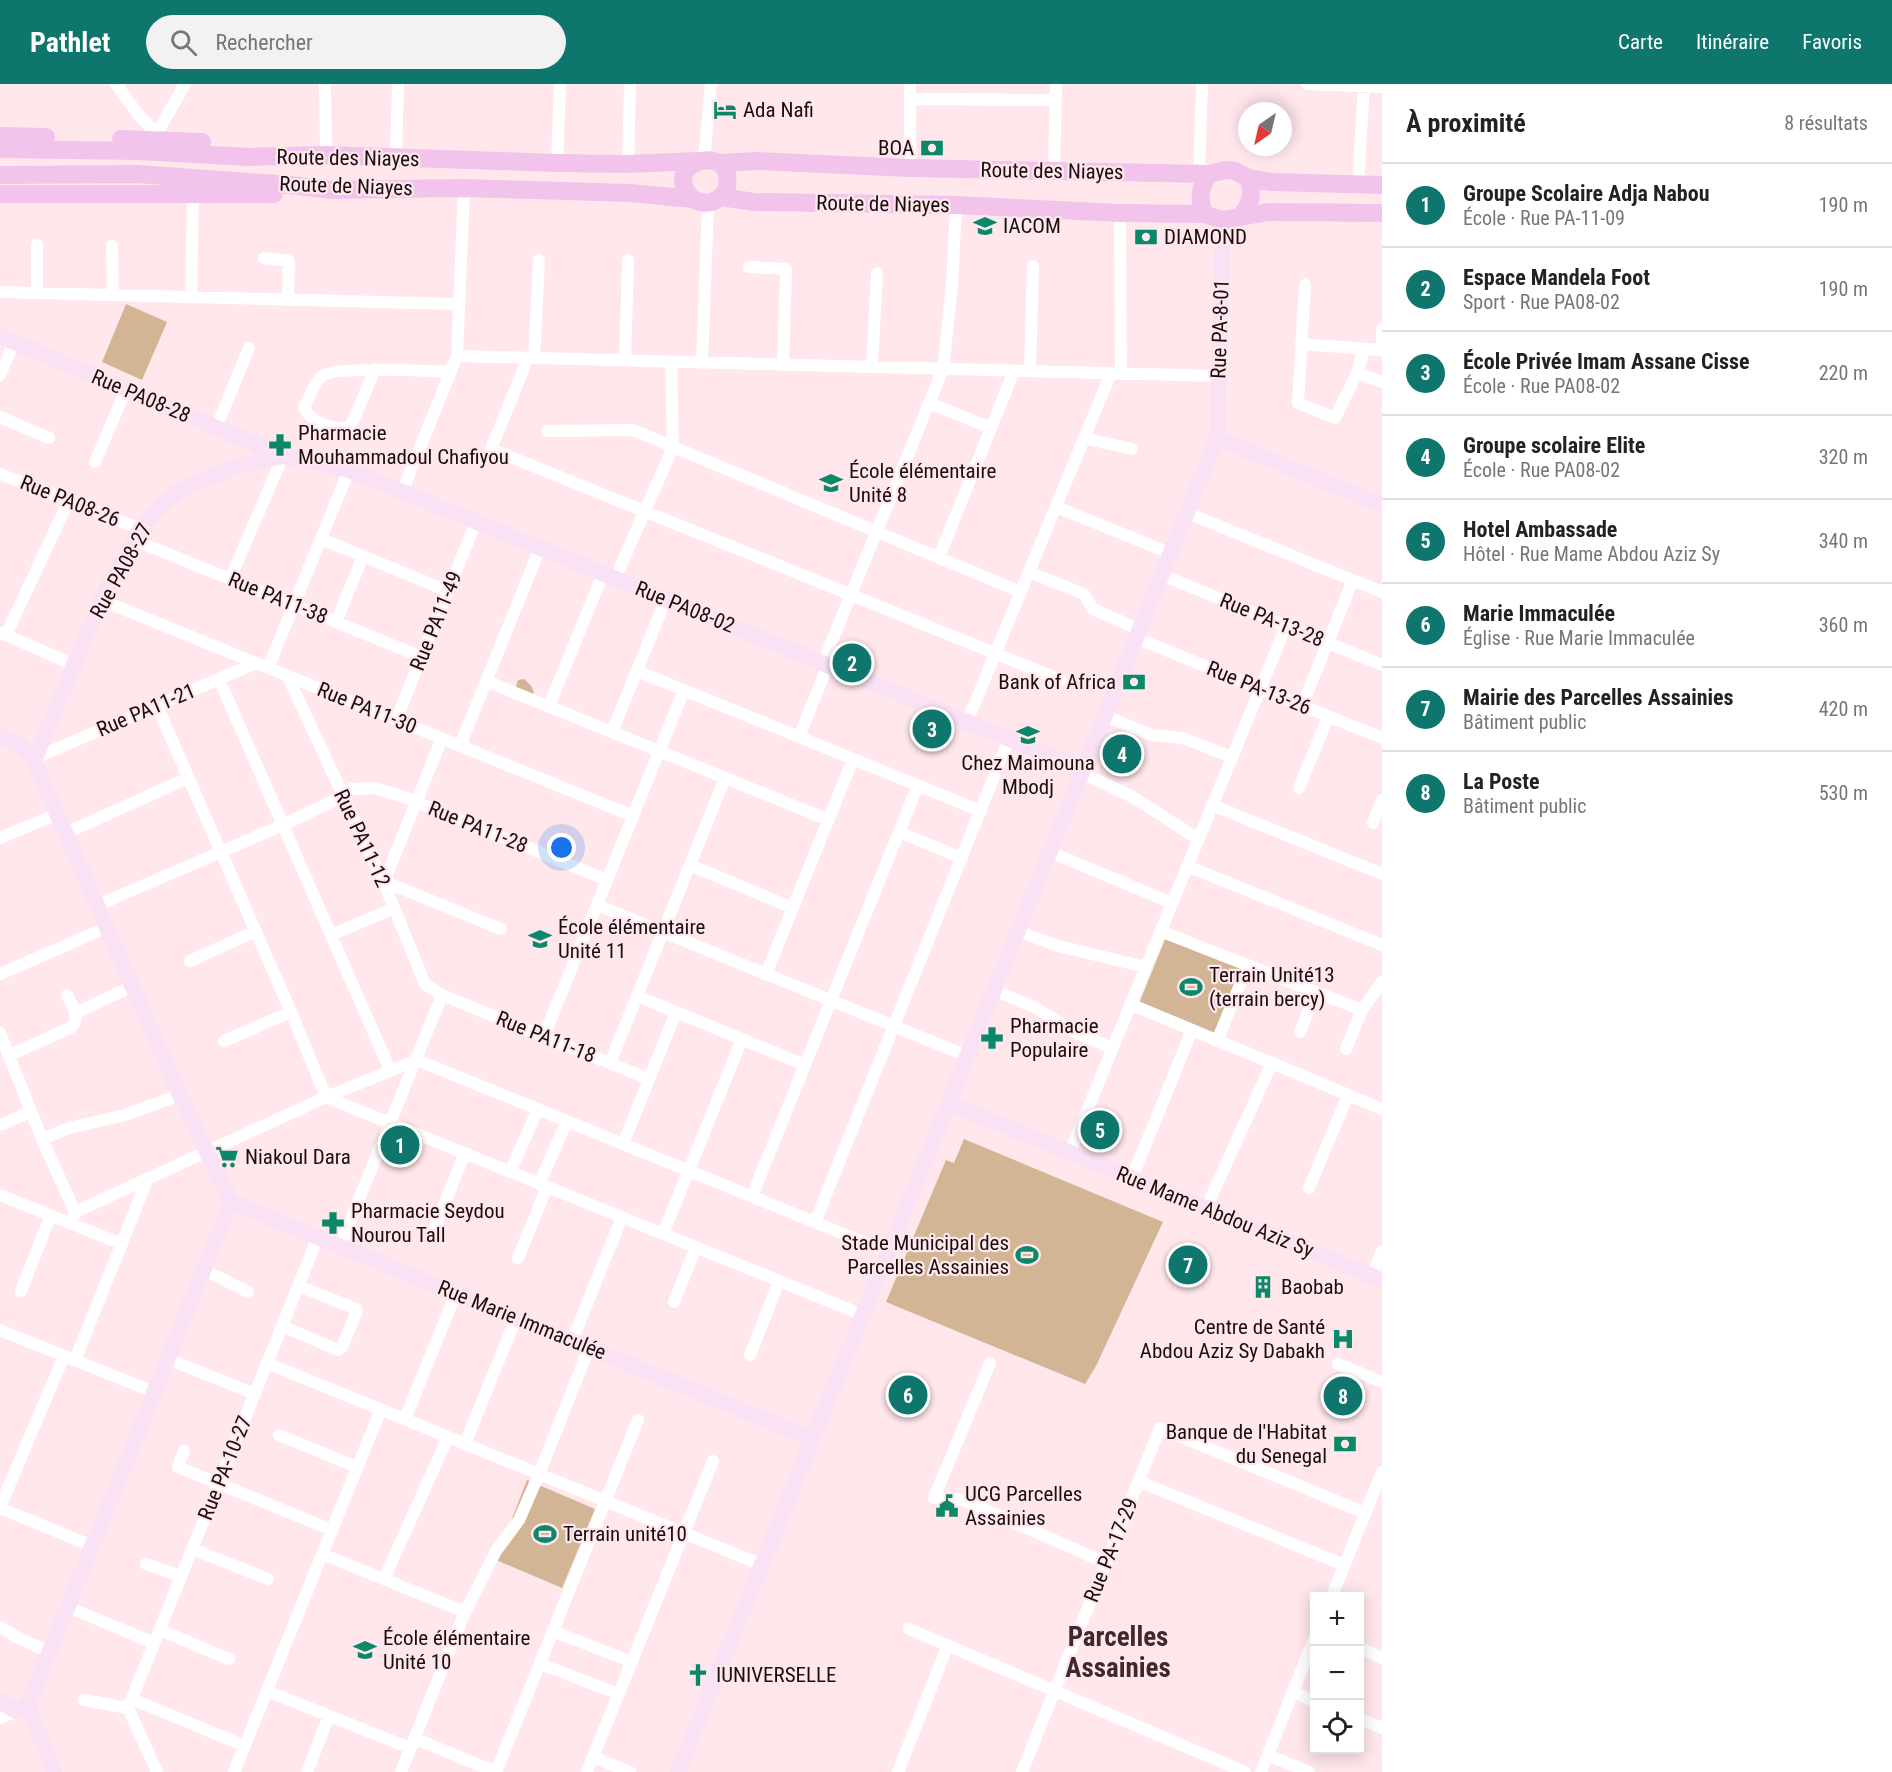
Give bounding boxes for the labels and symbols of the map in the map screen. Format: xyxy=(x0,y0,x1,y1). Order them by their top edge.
hotel icon: Ada Nafi xyxy=(712,97,738,123)
place label: Ada Nafi xyxy=(743,98,814,122)
north arrow xyxy=(1238,102,1292,156)
bank icon: BOA xyxy=(919,135,945,161)
place label: BOA xyxy=(878,136,914,160)
street label: Route des Niayes xyxy=(276,145,420,171)
street label: Route des Niayes xyxy=(980,158,1124,184)
street label: Route de Niayes xyxy=(279,172,413,200)
street label: Route de Niayes xyxy=(816,191,950,217)
school or university icon: IACOM xyxy=(972,213,998,239)
place label: IACOM xyxy=(1003,214,1061,238)
bank icon: DIAMOND xyxy=(1133,224,1159,250)
place label: DIAMOND xyxy=(1164,225,1247,249)
street label: Rue PA-8-01 xyxy=(1206,279,1234,379)
street label: Rue PA08-28 xyxy=(88,364,194,428)
place label: Pharmacie Mouhammadoul Chafiyou xyxy=(298,421,509,469)
pharmacy icon: Pharmacie Mouhammadoul Chafiyou xyxy=(267,432,293,458)
place label: École élémentaire Unité 8 xyxy=(849,459,997,507)
street label: Rue PA08-26 xyxy=(17,470,123,532)
school or university icon: École élémentaire Unité 8 xyxy=(818,470,844,496)
street label: Rue PA08-27 xyxy=(85,519,157,623)
street label: Rue PA11-38 xyxy=(225,567,331,629)
street label: Rue PA11-49 xyxy=(405,568,467,674)
street label: Rue PA08-02 xyxy=(632,576,738,638)
street label: Rue PA-13-28 xyxy=(1216,588,1328,652)
pin: 2 xyxy=(832,640,872,686)
street label: Rue PA-13-26 xyxy=(1203,656,1315,720)
bank icon: Bank of Africa xyxy=(1121,669,1147,695)
place label: Bank of Africa xyxy=(998,670,1116,694)
street label: Rue PA11-30 xyxy=(314,677,420,739)
street label: Rue PA11-21 xyxy=(93,678,199,742)
pin: 3 xyxy=(912,706,952,752)
school or university icon: Chez Maimouna Mbodj xyxy=(1015,722,1041,748)
pin: 4 xyxy=(1102,732,1142,776)
place label: Chez Maimouna Mbodj xyxy=(961,751,1095,799)
street label: Rue PA11-12 xyxy=(329,785,395,891)
street label: Rue PA11-28 xyxy=(425,796,531,858)
your location xyxy=(547,833,576,862)
place label: École élémentaire Unité 11 xyxy=(558,915,706,963)
school or university icon: École élémentaire Unité 11 xyxy=(527,926,553,952)
place label: Terrain Unité13 (terrain bercy) xyxy=(1209,963,1335,1011)
sports icon: Terrain Unité13 (terrain bercy) xyxy=(1178,974,1204,1000)
street label: Rue PA11-18 xyxy=(493,1006,599,1068)
place label: Pharmacie Populaire xyxy=(1010,1014,1099,1062)
pharmacy icon: Pharmacie Populaire xyxy=(979,1025,1005,1051)
pin: 5 xyxy=(1080,1108,1120,1152)
pin: 1 xyxy=(380,1122,420,1168)
supermarket icon: Niakoul Dara xyxy=(214,1144,240,1170)
place label: Niakoul Dara xyxy=(245,1145,351,1169)
street label: Rue Mame Abdou Aziz Sy xyxy=(1113,1161,1317,1263)
place label: Pharmacie Seydou Nourou Tall xyxy=(351,1199,505,1247)
pharmacy icon: Pharmacie Seydou Nourou Tall xyxy=(320,1210,346,1236)
place label: Stade Municipal des Parcelles Assainies xyxy=(841,1231,1009,1279)
sports icon: Stade Municipal des Parcelles Assainies xyxy=(1014,1242,1040,1268)
pin: 7 xyxy=(1168,1242,1208,1288)
building icon: Baobab xyxy=(1250,1274,1276,1300)
street label: Rue Marie Immaculée xyxy=(434,1275,610,1365)
place label: Baobab xyxy=(1281,1275,1344,1299)
place label: Centre de Santé Abdou Aziz Sy Dabakh xyxy=(1140,1315,1325,1363)
hospital icon: Centre de Santé Abdou Aziz Sy Dabakh xyxy=(1330,1326,1356,1352)
pin: 6 xyxy=(888,1372,928,1418)
pin: 8 xyxy=(1324,1374,1362,1418)
street label: Rue PA-10-27 xyxy=(193,1412,257,1524)
place label: Banque de l'Habitat du Senegal xyxy=(1166,1420,1327,1468)
bank icon: Banque de l'Habitat du Senegal xyxy=(1332,1431,1358,1457)
place label: UCG Parcelles Assainies xyxy=(965,1482,1082,1530)
public building icon: UCG Parcelles Assainies xyxy=(934,1493,960,1519)
street label: Rue PA-17-29 xyxy=(1079,1494,1143,1606)
sports icon: Terrain unité10 xyxy=(532,1521,558,1547)
place label: Terrain unité10 xyxy=(563,1522,687,1546)
district label: Parcelles Assainies xyxy=(1065,1621,1171,1684)
place label: École élémentaire Unité 10 xyxy=(383,1626,531,1674)
school or university icon: École élémentaire Unité 10 xyxy=(352,1637,378,1663)
church icon: IUNIVERSELLE xyxy=(685,1662,711,1688)
place label: IUNIVERSELLE xyxy=(716,1663,836,1687)

